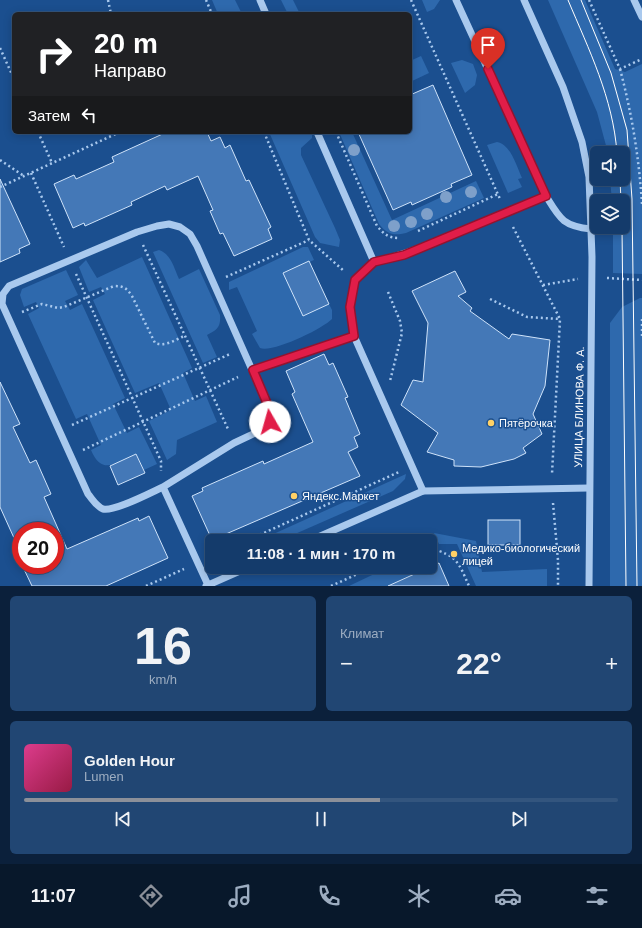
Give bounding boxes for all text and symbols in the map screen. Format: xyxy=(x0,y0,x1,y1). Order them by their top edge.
icon: right xyxy=(28,28,80,80)
text: 20 m xyxy=(94,28,158,59)
pin xyxy=(471,28,505,69)
icon: arrive xyxy=(477,34,499,56)
text: Направо xyxy=(94,61,166,81)
icon: left xyxy=(78,104,100,126)
text: Затем xyxy=(28,107,70,124)
map controls xyxy=(590,146,630,234)
button: sound xyxy=(590,146,630,186)
button: layers xyxy=(590,194,630,234)
street label: УЛИЦА БЛИНОВА Ф. А. xyxy=(572,346,586,468)
position arrow xyxy=(249,401,291,443)
place label: Пятёрочка xyxy=(499,417,554,429)
marker: Пятёрочка xyxy=(486,418,496,428)
place label: Яндекс.Маркет xyxy=(302,490,379,502)
marker: Яндекс.Маркет xyxy=(289,491,299,501)
speed limit sign: 20 xyxy=(12,522,64,574)
place label: Медико-биологический лицей xyxy=(462,542,580,567)
text: 11:08 · 1 мин · 170 m xyxy=(247,545,395,562)
marker: Медико-биологический лицей xyxy=(449,549,459,559)
text: 16 xyxy=(134,617,192,675)
text: Климат xyxy=(340,626,384,641)
text: 22° xyxy=(456,647,502,680)
text: − xyxy=(340,651,353,676)
text: + xyxy=(605,651,618,676)
text: km/h xyxy=(149,672,177,687)
text: Golden Hour xyxy=(84,752,175,769)
text: Lumen xyxy=(84,769,124,784)
icon: previous xyxy=(112,808,134,830)
icon: pause xyxy=(310,808,332,830)
icon: next xyxy=(508,808,530,830)
icon: directions xyxy=(137,882,165,910)
icon: music xyxy=(226,882,254,910)
icon: phone xyxy=(315,882,343,910)
icon: climate xyxy=(405,882,433,910)
icon: car xyxy=(494,882,522,910)
icon: filters xyxy=(583,882,611,910)
text: 11:07 xyxy=(31,886,76,906)

